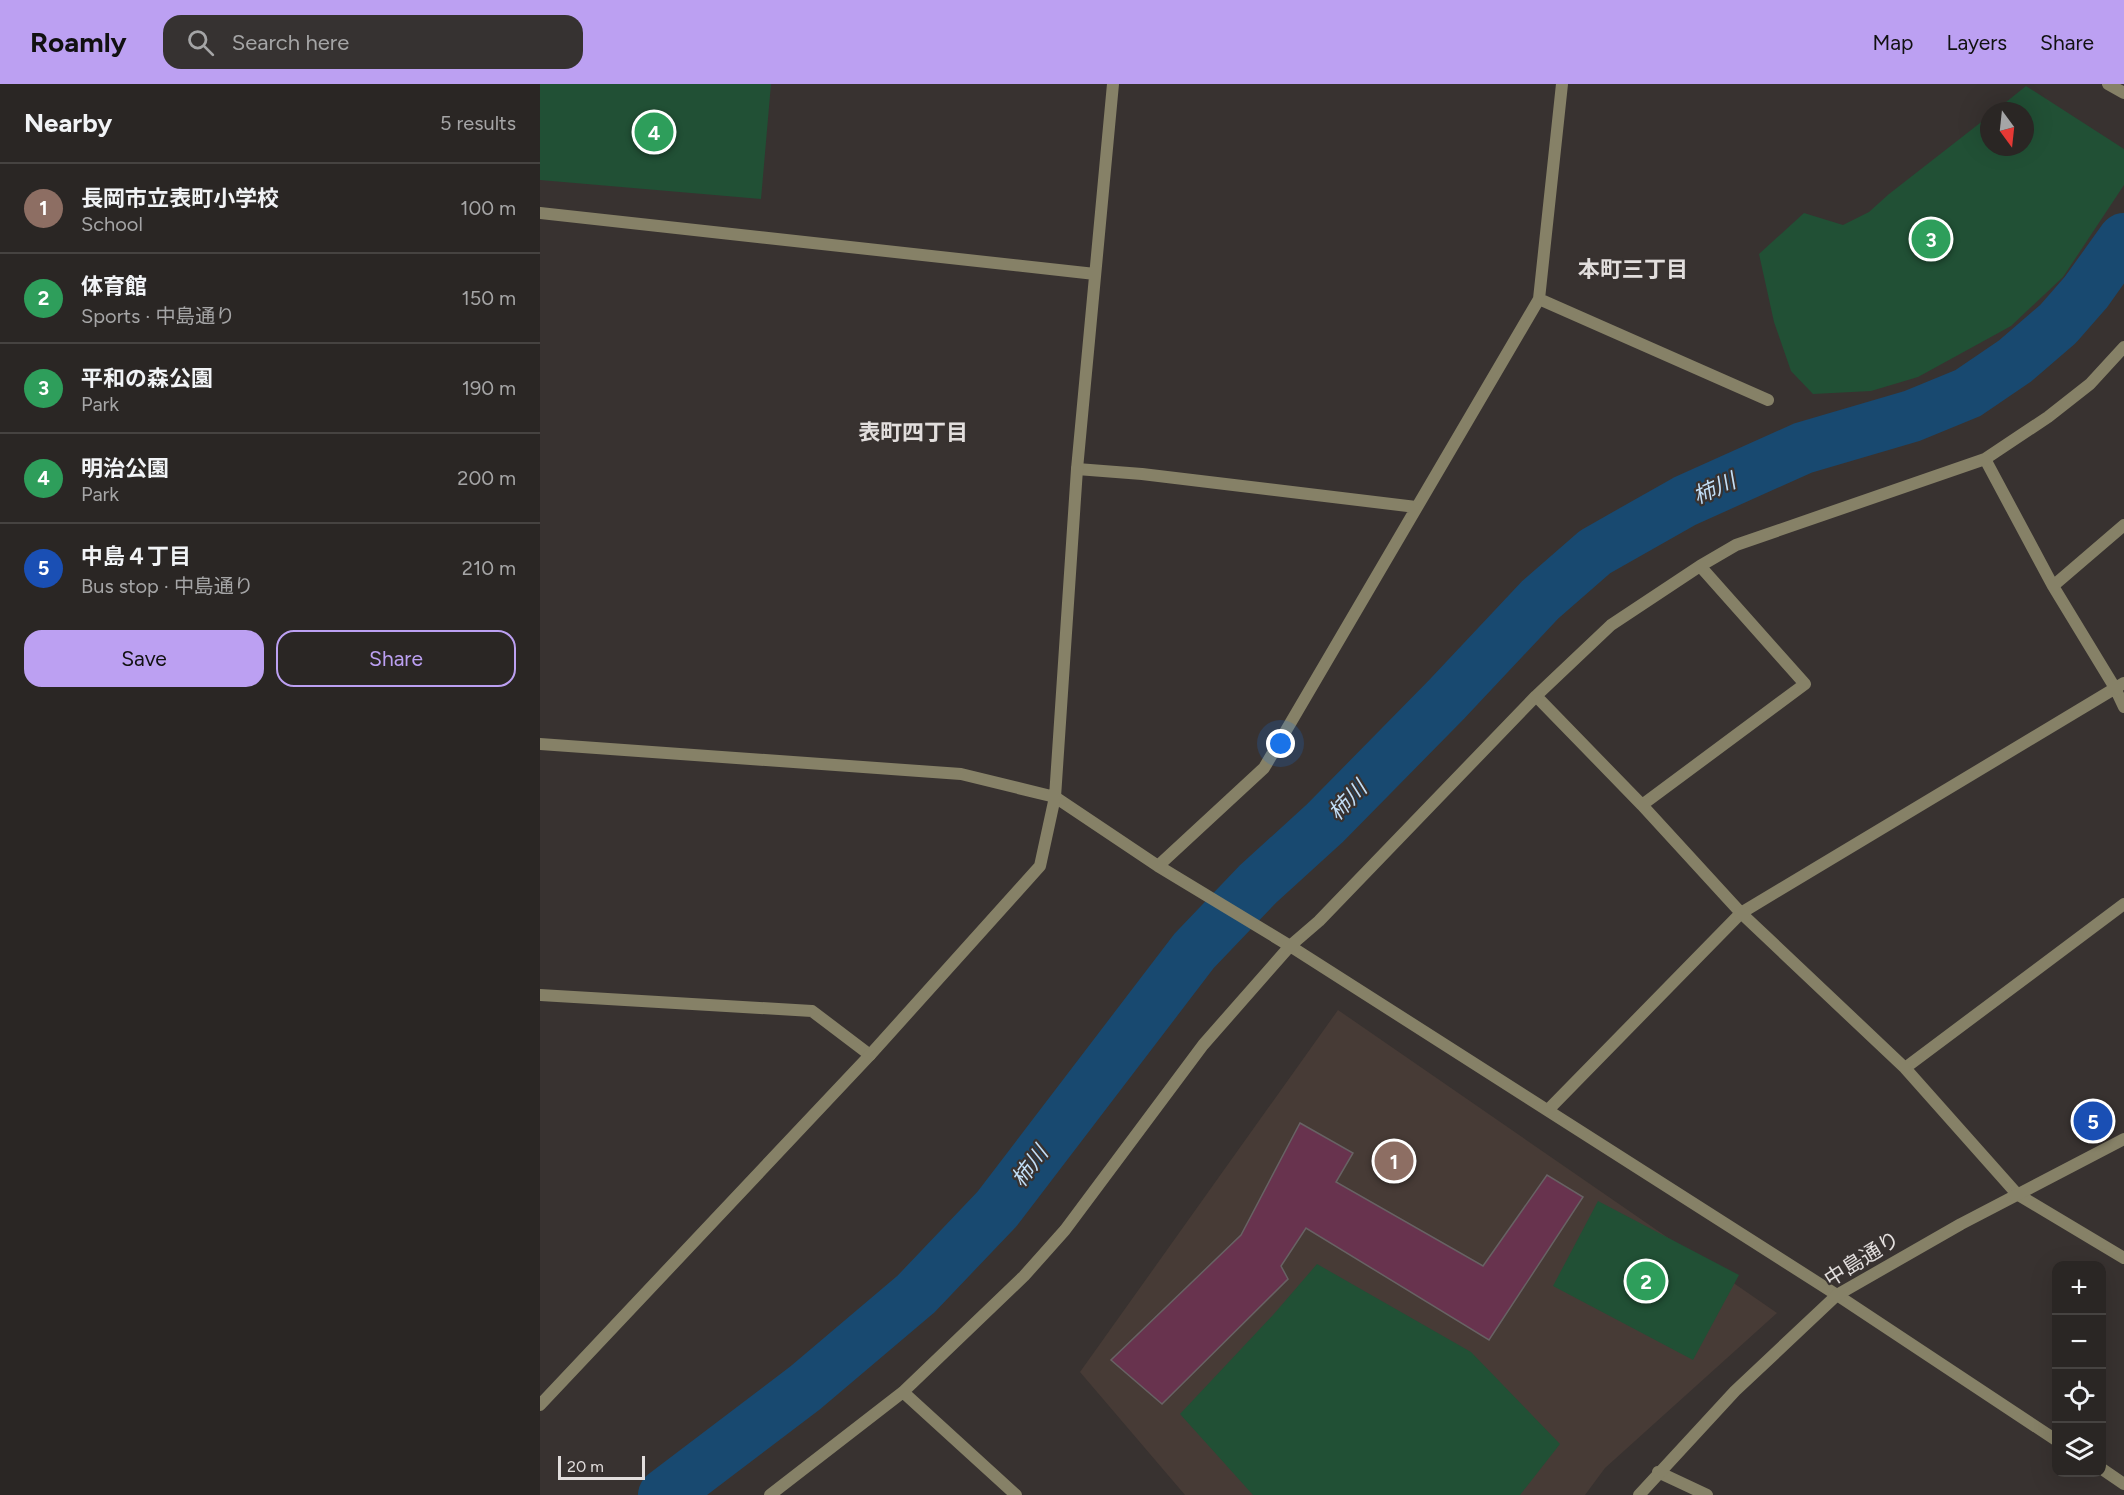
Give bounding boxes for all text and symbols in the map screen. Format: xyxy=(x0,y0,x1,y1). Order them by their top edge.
search box xyxy=(163,15,583,69)
text: Roamly xyxy=(30,25,127,59)
icon: search xyxy=(184,26,217,59)
text: Search here xyxy=(232,29,349,56)
text: Map xyxy=(1873,30,1913,55)
text: Layers xyxy=(1946,30,2007,55)
text: Share xyxy=(2040,30,2094,55)
north arrow xyxy=(1980,102,2034,156)
text: Nearby xyxy=(24,107,112,139)
pin: 4 xyxy=(634,110,674,154)
text: 5 results xyxy=(440,111,516,135)
text: 長岡市立表町小学校 xyxy=(81,185,279,212)
text: 1 xyxy=(39,196,48,220)
text: 100 m xyxy=(460,196,516,220)
text: School xyxy=(81,212,143,236)
pin: 3 xyxy=(1912,216,1950,262)
district label: 本町三丁目 xyxy=(1578,256,1688,283)
text: 体育館 xyxy=(81,273,147,300)
text: 2 xyxy=(38,286,49,310)
text: 150 m xyxy=(461,286,516,310)
text: Sports · 中島通り xyxy=(81,304,235,328)
text: 平和の森公園 xyxy=(81,365,213,392)
text: 3 xyxy=(38,376,49,400)
text: 190 m xyxy=(462,376,516,400)
text: Park xyxy=(81,392,119,416)
district label: 表町四丁目 xyxy=(858,419,968,446)
text: 明治公園 xyxy=(81,455,169,482)
text: 4 xyxy=(37,466,50,490)
text: 200 m xyxy=(457,466,516,490)
water label: 柿川 xyxy=(1689,466,1742,510)
text: Park xyxy=(81,482,119,506)
text: 中島４丁目 xyxy=(81,543,191,570)
text: 5 xyxy=(38,556,49,580)
text: 210 m xyxy=(462,556,516,580)
text: Bus stop · 中島通り xyxy=(81,574,254,598)
button: Save xyxy=(24,630,264,687)
button: Share xyxy=(276,630,516,687)
your location xyxy=(1266,729,1295,758)
water label: 柿川 xyxy=(1322,774,1374,826)
pin: 5 xyxy=(2074,1098,2112,1144)
pin: 1 xyxy=(1374,1138,1414,1184)
water label: 柿川 xyxy=(1005,1139,1055,1192)
street label: 中島通り xyxy=(1819,1226,1904,1291)
pin: 2 xyxy=(1626,1258,1666,1304)
map controls xyxy=(2052,1261,2106,1477)
button: + xyxy=(2052,1261,2106,1315)
button: − xyxy=(2052,1315,2106,1369)
button: locate xyxy=(2052,1369,2106,1423)
button: layers xyxy=(2052,1423,2106,1477)
scale bar xyxy=(558,1453,645,1480)
text: 20 m xyxy=(567,1457,604,1476)

